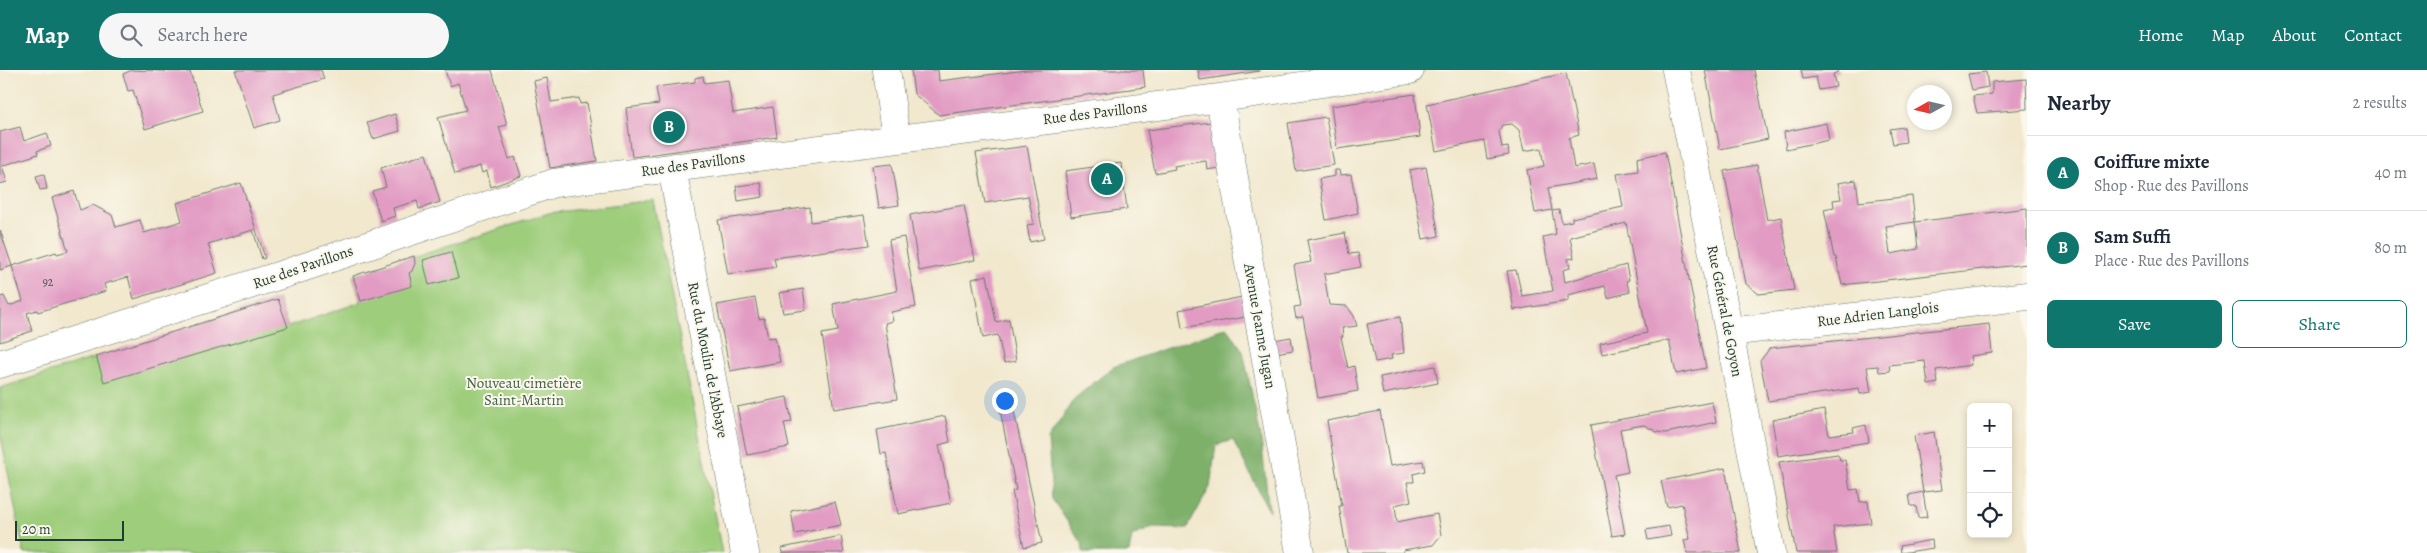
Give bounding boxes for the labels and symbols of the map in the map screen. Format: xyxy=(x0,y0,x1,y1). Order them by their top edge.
north arrow xyxy=(1907,85,1952,130)
street label: Rue des Pavillons xyxy=(1042,97,1148,129)
pin: B xyxy=(653,108,685,146)
street label: Rue des Pavillons xyxy=(640,147,746,181)
pin: A xyxy=(1091,160,1123,198)
street label: Rue des Pavillons xyxy=(250,240,356,294)
street label: Rue Général de Goyon xyxy=(1702,243,1748,379)
street label: Avenue Jeanne Jugan xyxy=(1239,261,1281,390)
house number: 92 xyxy=(42,274,54,290)
street label: Rue du Moulin de l'Abbaye xyxy=(683,280,733,440)
street label: Rue Adrien Langlois xyxy=(1816,297,1940,331)
park label: Nouveau cimetière Saint-Martin xyxy=(466,373,582,410)
your location xyxy=(992,388,1018,414)
scale bar xyxy=(15,518,124,541)

